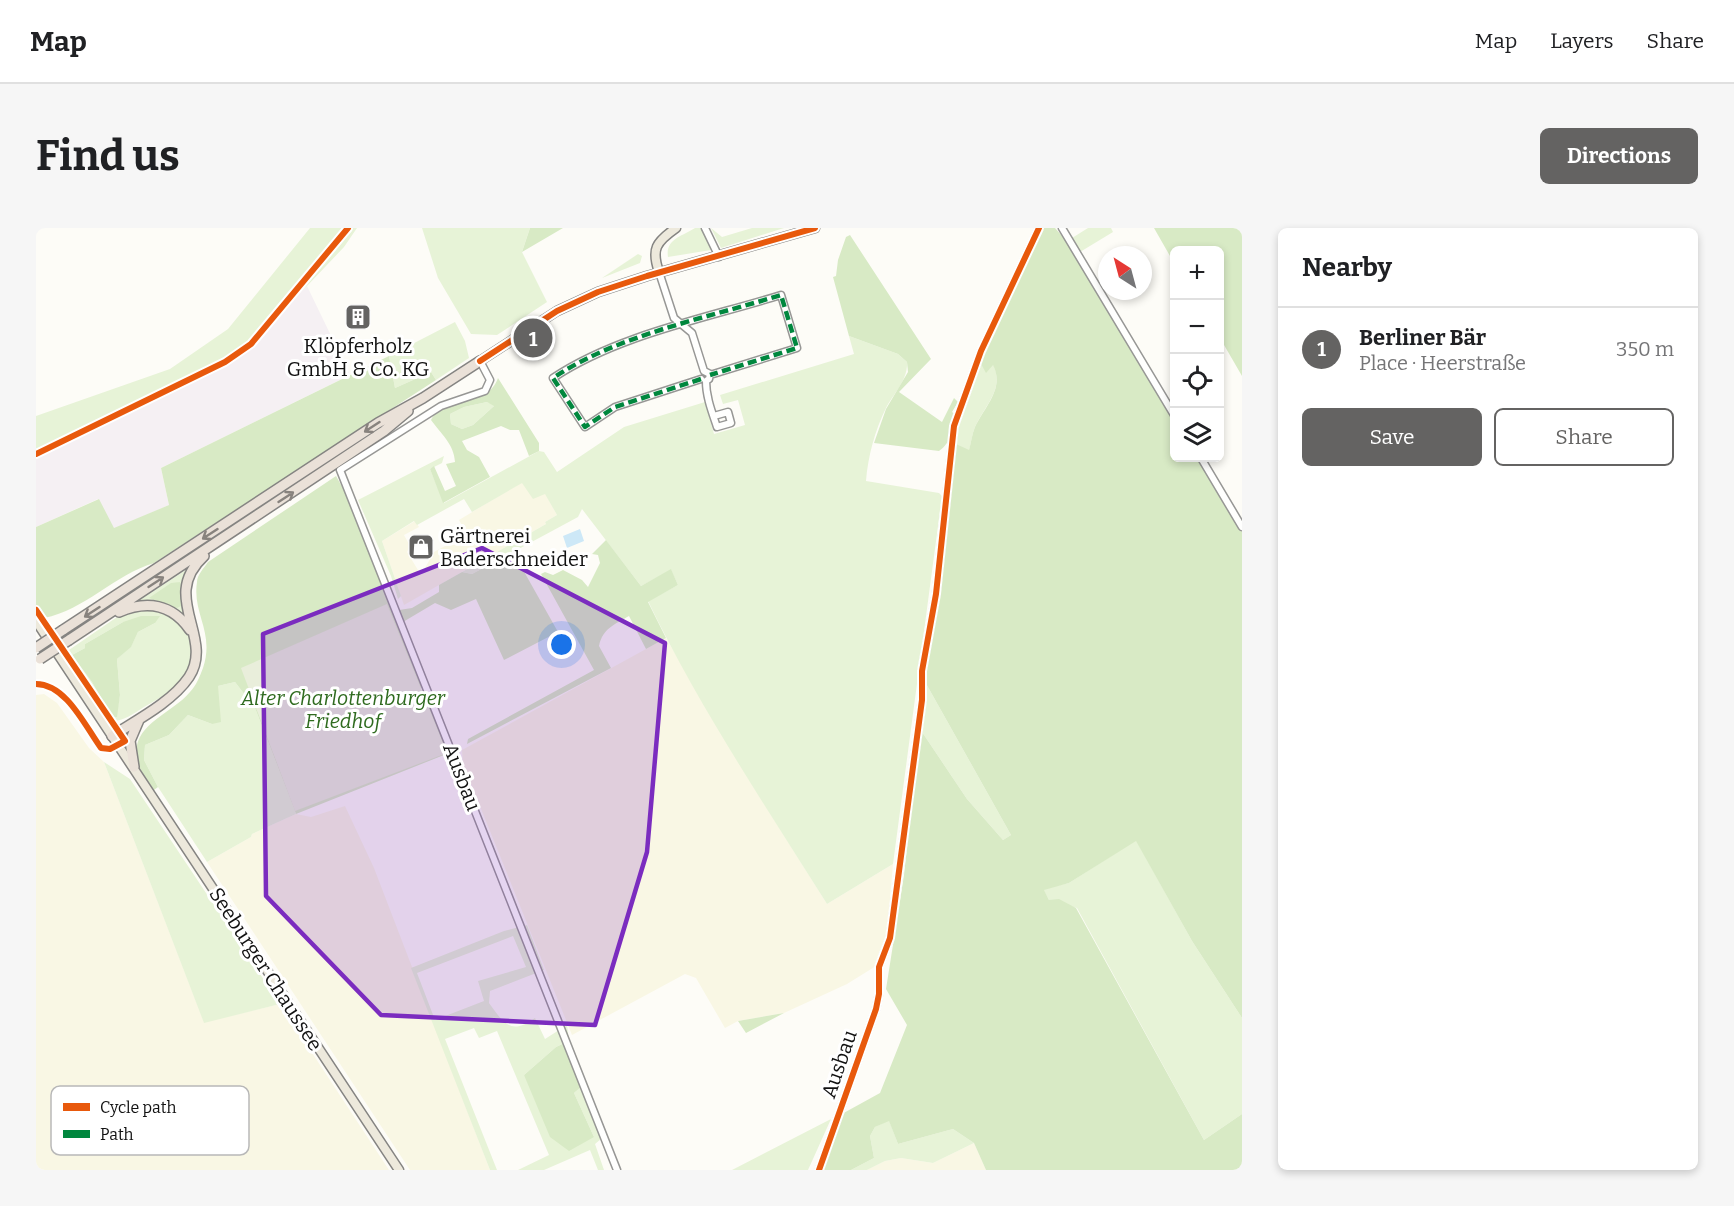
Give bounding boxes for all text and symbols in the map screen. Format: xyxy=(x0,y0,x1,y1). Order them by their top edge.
text: Map xyxy=(30,25,87,58)
text: Map xyxy=(1475,28,1517,54)
text: Layers xyxy=(1550,28,1614,54)
text: Share xyxy=(1647,28,1704,54)
button: Directions xyxy=(1540,128,1698,184)
text: Find us xyxy=(36,131,180,181)
north arrow xyxy=(1098,246,1152,300)
map controls xyxy=(1170,246,1224,462)
button: + xyxy=(1170,246,1224,300)
text: Nearby xyxy=(1302,252,1392,283)
button: − xyxy=(1170,300,1224,354)
building icon: Klöpferholz GmbH & Co. KG xyxy=(343,302,373,332)
pin: 1 xyxy=(514,316,552,360)
text: Berliner Bär xyxy=(1359,324,1486,351)
place label: Klöpferholz GmbH & Co. KG xyxy=(287,334,430,381)
text: 1 xyxy=(1317,337,1326,361)
text: 350 m xyxy=(1616,337,1674,361)
text: Place · Heerstraße xyxy=(1359,351,1526,375)
button: locate xyxy=(1170,354,1224,408)
button: layers xyxy=(1170,408,1224,462)
button: Save xyxy=(1302,408,1482,466)
button: Share xyxy=(1494,408,1674,466)
one-way arrow xyxy=(364,421,381,433)
one-way arrow xyxy=(277,491,294,503)
place label: Gärtnerei Baderschneider xyxy=(440,524,588,571)
one-way arrow xyxy=(201,528,218,541)
shop icon: Gärtnerei Baderschneider xyxy=(406,532,436,562)
one-way arrow xyxy=(147,576,164,588)
one-way arrow xyxy=(83,605,100,618)
your location xyxy=(547,630,576,659)
park label: Alter Charlottenburger Friedhof xyxy=(240,686,446,734)
street label: Ausbau xyxy=(438,740,486,814)
street label: Seeburger Chaussee xyxy=(204,883,328,1055)
street label: Ausbau xyxy=(816,1027,862,1101)
legend xyxy=(51,1086,249,1155)
text: Cycle path xyxy=(100,1098,176,1117)
text: Path xyxy=(100,1125,134,1144)

